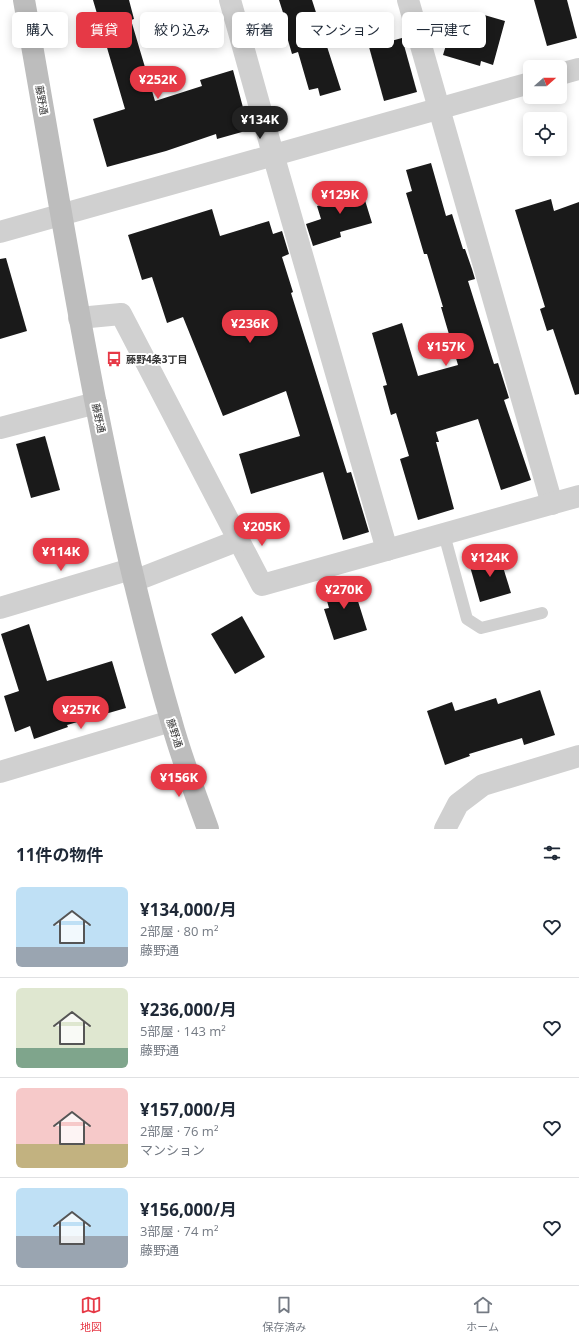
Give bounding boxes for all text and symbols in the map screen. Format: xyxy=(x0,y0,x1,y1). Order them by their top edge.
chip: 購入 xyxy=(12,12,68,48)
chip: 賃貸 xyxy=(76,12,132,48)
chip: 絞り込み xyxy=(140,12,224,48)
chip: 新着 xyxy=(232,12,288,48)
chip: マンション xyxy=(296,12,394,48)
chip: 一戸建て xyxy=(402,12,486,48)
north arrow xyxy=(523,60,567,104)
map controls xyxy=(523,60,567,156)
pin: ¥252K xyxy=(130,66,186,100)
text: ¥252K xyxy=(139,70,177,88)
street label: 藤野通 xyxy=(33,84,51,116)
pin: ¥134K xyxy=(232,106,288,140)
text: ¥134K xyxy=(241,110,279,128)
button: locate xyxy=(523,112,567,156)
pin: ¥129K xyxy=(312,181,368,215)
text: ¥129K xyxy=(321,185,359,203)
pin: ¥236K xyxy=(222,310,278,344)
text: ¥236K xyxy=(231,314,269,332)
pin: ¥157K xyxy=(418,333,474,367)
text: ¥157K xyxy=(427,337,465,355)
bus stop icon: 藤野4条3丁目 xyxy=(105,350,123,368)
place label: 藤野4条3丁目 xyxy=(126,352,187,366)
street label: 藤野通 xyxy=(89,402,109,434)
pin: ¥205K xyxy=(234,513,290,547)
text: ¥205K xyxy=(243,517,281,535)
pin: ¥114K xyxy=(33,538,89,572)
text: ¥114K xyxy=(42,542,80,560)
pin: ¥124K xyxy=(462,544,518,578)
text: ¥124K xyxy=(471,548,509,566)
pin: ¥270K xyxy=(316,576,372,610)
text: ¥270K xyxy=(325,580,363,598)
pin: ¥257K xyxy=(53,696,109,730)
text: ¥257K xyxy=(62,700,100,718)
street label: 藤野通 xyxy=(164,717,186,749)
pin: ¥156K xyxy=(151,764,207,798)
text: ¥156K xyxy=(160,768,198,786)
icon: filters xyxy=(541,842,563,864)
text: 11件の物件 xyxy=(16,843,103,866)
text: ¥134,000/月 xyxy=(140,898,237,921)
icon: home xyxy=(48,903,96,951)
icon: heart xyxy=(541,916,563,938)
text: 2部屋 · 80 m² xyxy=(140,922,218,940)
text: 藤野通 xyxy=(140,941,179,959)
text: ¥236,000/月 xyxy=(140,998,237,1021)
icon: home xyxy=(48,1004,96,1052)
icon: heart xyxy=(541,1017,563,1039)
text: 5部屋 · 143 m² xyxy=(140,1022,226,1040)
text: 藤野通 xyxy=(140,1041,179,1059)
text: ¥157,000/月 xyxy=(140,1098,237,1121)
icon: home xyxy=(48,1104,96,1152)
icon: heart xyxy=(541,1117,563,1139)
text: 2部屋 · 76 m² xyxy=(140,1122,218,1140)
text: マンション xyxy=(140,1141,205,1159)
text: ¥156,000/月 xyxy=(140,1198,237,1221)
icon: home xyxy=(48,1204,96,1252)
icon: heart xyxy=(541,1217,563,1239)
text: 3部屋 · 74 m² xyxy=(140,1222,218,1240)
text: 藤野通 xyxy=(140,1241,179,1259)
tab: 地図 xyxy=(80,1294,102,1334)
tab: 保存済み xyxy=(262,1294,306,1334)
tab: ホーム xyxy=(466,1294,499,1334)

